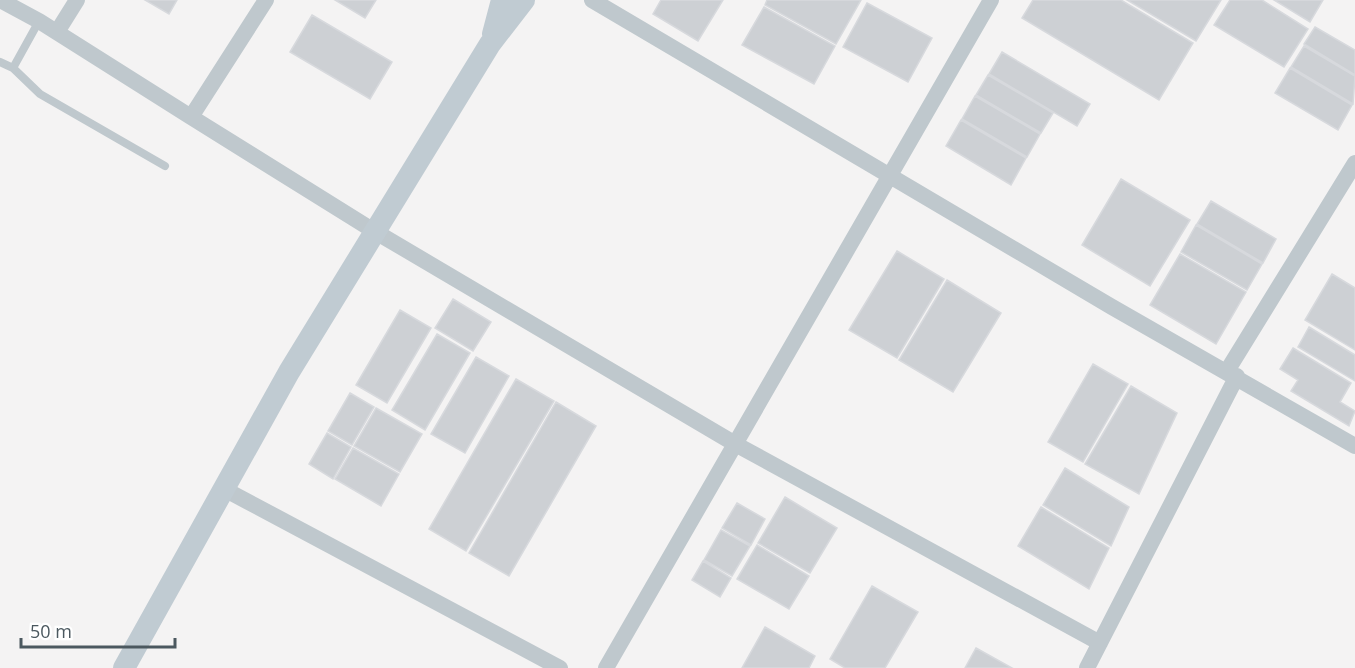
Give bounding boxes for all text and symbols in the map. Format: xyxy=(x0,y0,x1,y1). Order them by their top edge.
scale bar xyxy=(21,611,176,649)
text: 50 m xyxy=(30,619,72,643)

